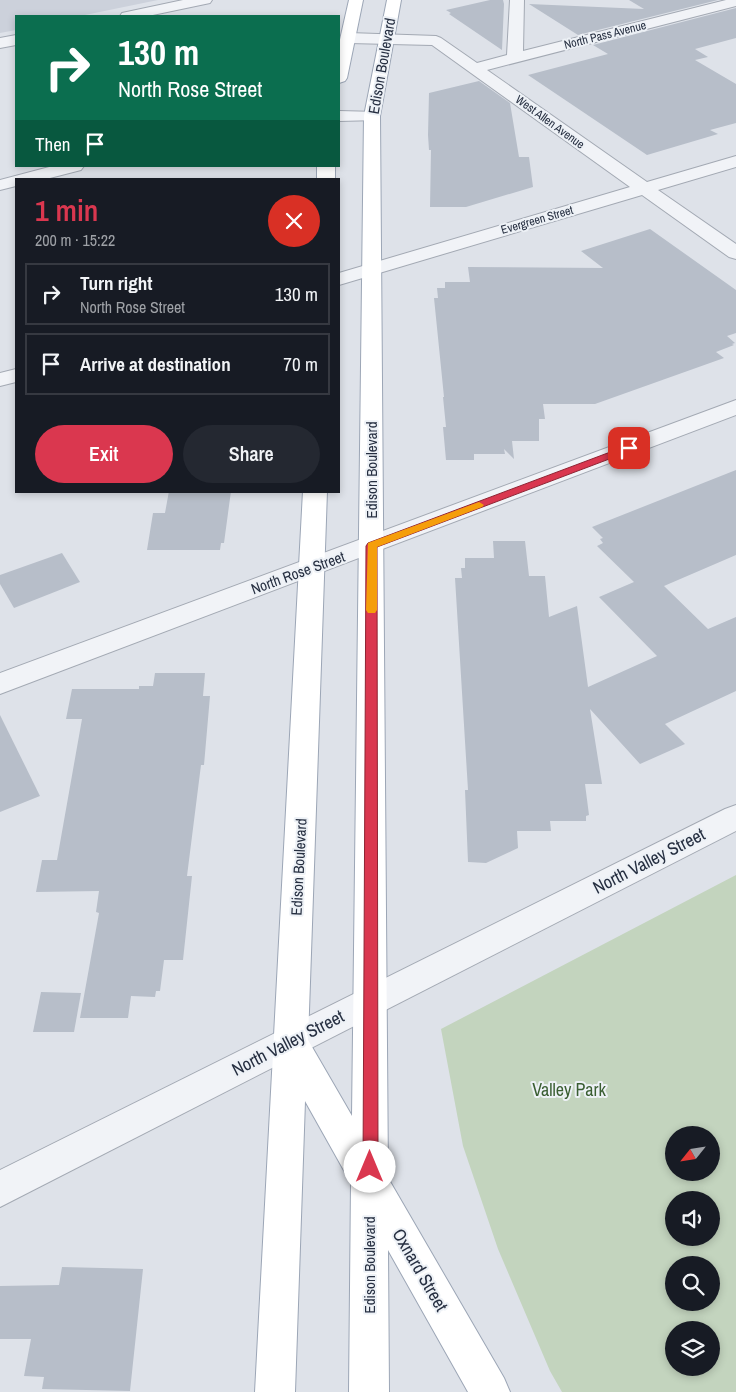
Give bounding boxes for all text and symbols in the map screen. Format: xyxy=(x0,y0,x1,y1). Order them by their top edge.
street label: Edison Boulevard xyxy=(363,16,400,116)
street label: North Pass Avenue xyxy=(562,17,648,53)
text: 130 m xyxy=(118,29,199,76)
icon: right xyxy=(35,35,100,100)
text: North Rose Street xyxy=(118,74,262,104)
street label: West Allen Avenue xyxy=(512,92,588,152)
icon: arrive xyxy=(81,130,109,158)
text: Then xyxy=(35,131,71,157)
text: 1 min xyxy=(35,190,98,230)
button: close xyxy=(268,195,320,247)
street label: Evergreen Street xyxy=(499,202,575,238)
text: 200 m · 15:22 xyxy=(35,229,115,251)
text: Turn right xyxy=(80,270,152,296)
icon: right xyxy=(37,280,65,308)
text: 130 m xyxy=(275,281,318,307)
text: North Rose Street xyxy=(80,296,185,318)
icon: arrive xyxy=(37,350,65,378)
text: Arrive at destination xyxy=(80,351,231,377)
text: 70 m xyxy=(283,351,318,377)
street label: Edison Boulevard xyxy=(361,421,382,519)
button: Exit xyxy=(35,425,173,483)
button: Share xyxy=(183,425,320,483)
pin xyxy=(608,427,650,469)
icon: arrive xyxy=(615,434,643,462)
street label: North Rose Street xyxy=(248,546,348,599)
street label: Edison Boulevard xyxy=(285,818,312,916)
street label: North Valley Street xyxy=(588,822,709,900)
street label: North Valley Street xyxy=(227,1004,348,1082)
park label: Valley Park xyxy=(532,1077,606,1102)
north arrow xyxy=(665,1126,720,1181)
map controls xyxy=(665,1126,720,1376)
position arrow xyxy=(343,1140,395,1192)
button: sound xyxy=(665,1191,720,1246)
street label: Edison Boulevard xyxy=(359,1216,380,1314)
street label: Oxnard Street xyxy=(387,1224,454,1316)
button: search xyxy=(665,1256,720,1311)
button: layers xyxy=(665,1321,720,1376)

